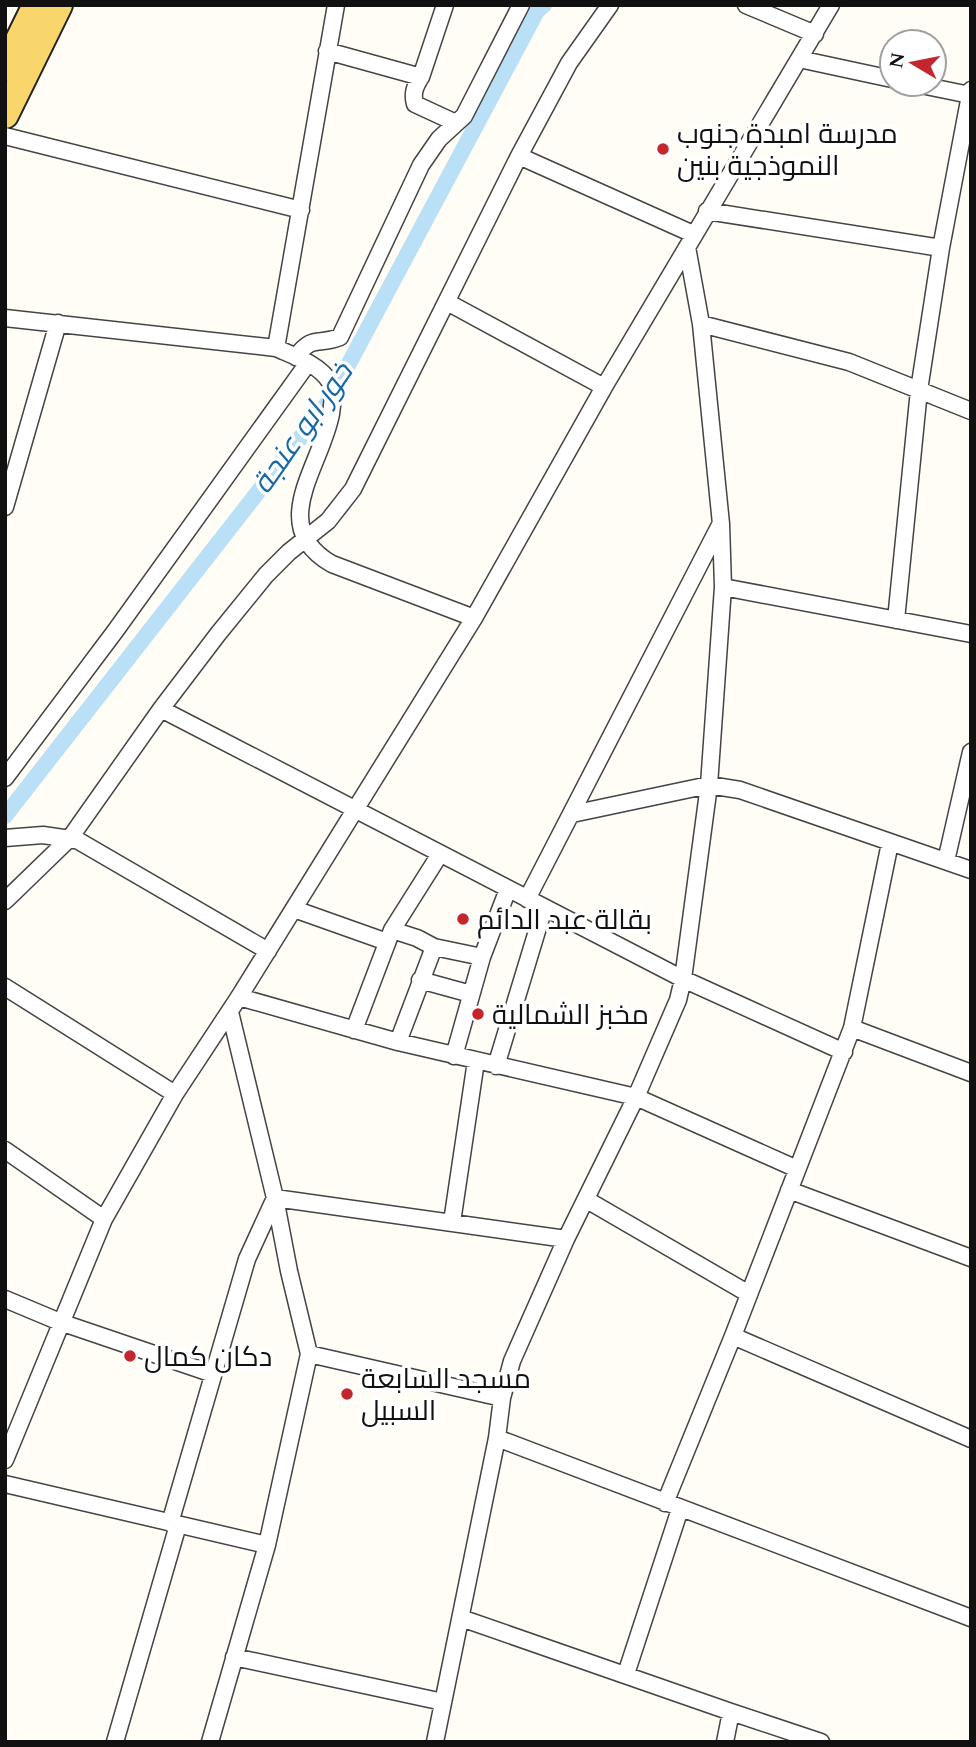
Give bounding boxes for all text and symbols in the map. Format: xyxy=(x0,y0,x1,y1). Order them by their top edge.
north arrow xyxy=(878,28,948,98)
text: N xyxy=(882,50,913,70)
place label: مدرسة امبدة جنوب النموذجية بنين xyxy=(677,113,898,188)
marker: مدرسة امبدة جنوب النموذجية بنين xyxy=(655,141,671,157)
water label: خور ابو عنجة xyxy=(241,352,366,504)
place label: بقالة عبد الدائم xyxy=(477,899,652,942)
marker: بقالة عبد الدائم xyxy=(455,911,471,927)
place label: مخبز الشمالية xyxy=(492,994,649,1037)
marker: مخبز الشمالية xyxy=(470,1006,486,1022)
place label: دكان كمال xyxy=(144,1336,272,1379)
marker: دكان كمال xyxy=(122,1348,138,1364)
place label: مسجد السابعة السبيل xyxy=(361,1358,531,1433)
marker: مسجد السابعة السبيل xyxy=(339,1386,355,1402)

